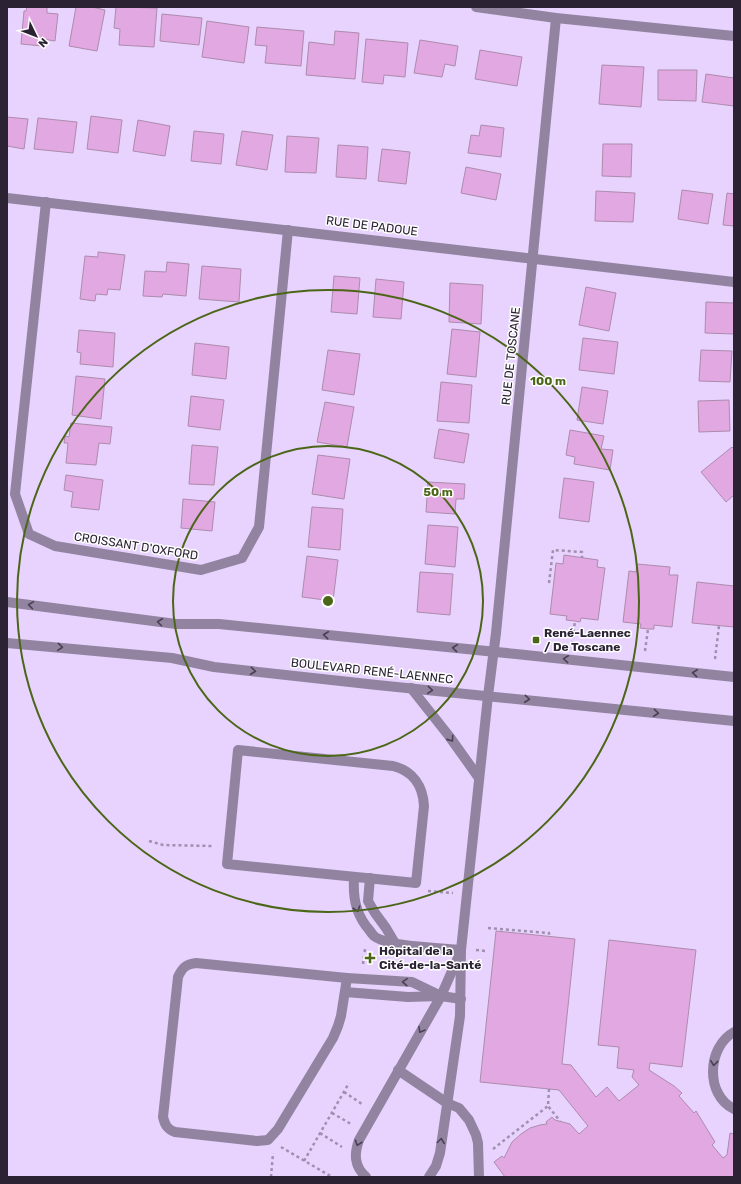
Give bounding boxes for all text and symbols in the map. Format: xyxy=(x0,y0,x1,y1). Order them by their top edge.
north arrow xyxy=(16,16,56,56)
text: N xyxy=(35,35,50,50)
street label: RUE DE PADOUE xyxy=(325,213,419,239)
street label: RUE DE TOSCANE xyxy=(499,306,523,406)
text: 100 m xyxy=(530,374,566,388)
text: 50 m xyxy=(423,485,453,499)
street label: CROISSANT D'OXFORD xyxy=(73,529,199,563)
centre of rings xyxy=(321,594,335,608)
one-way arrow xyxy=(28,601,34,610)
one-way arrow xyxy=(157,618,163,627)
place label: René-Laennec / De Toscane xyxy=(544,626,631,654)
one-way arrow xyxy=(322,631,329,640)
marker: René-Laennec / De Toscane xyxy=(531,635,541,645)
one-way arrow xyxy=(57,643,63,652)
one-way arrow xyxy=(452,643,458,652)
one-way arrow xyxy=(563,655,569,664)
street label: BOULEVARD RENÉ-LAENNEC xyxy=(290,656,454,686)
one-way arrow xyxy=(250,666,256,675)
one-way arrow xyxy=(692,669,698,678)
one-way arrow xyxy=(427,685,433,694)
one-way arrow xyxy=(524,695,530,704)
one-way arrow xyxy=(653,708,659,717)
one-way arrow xyxy=(446,735,453,742)
one-way arrow xyxy=(352,905,361,912)
place label: Hôpital de la Cité-de-la-Santé xyxy=(379,944,481,972)
marker: Hôpital de la Cité-de-la-Santé xyxy=(364,952,376,964)
one-way arrow xyxy=(402,977,408,986)
one-way arrow xyxy=(419,1026,426,1033)
one-way arrow xyxy=(710,1060,719,1067)
one-way arrow xyxy=(436,1138,445,1144)
one-way arrow xyxy=(354,1140,363,1147)

